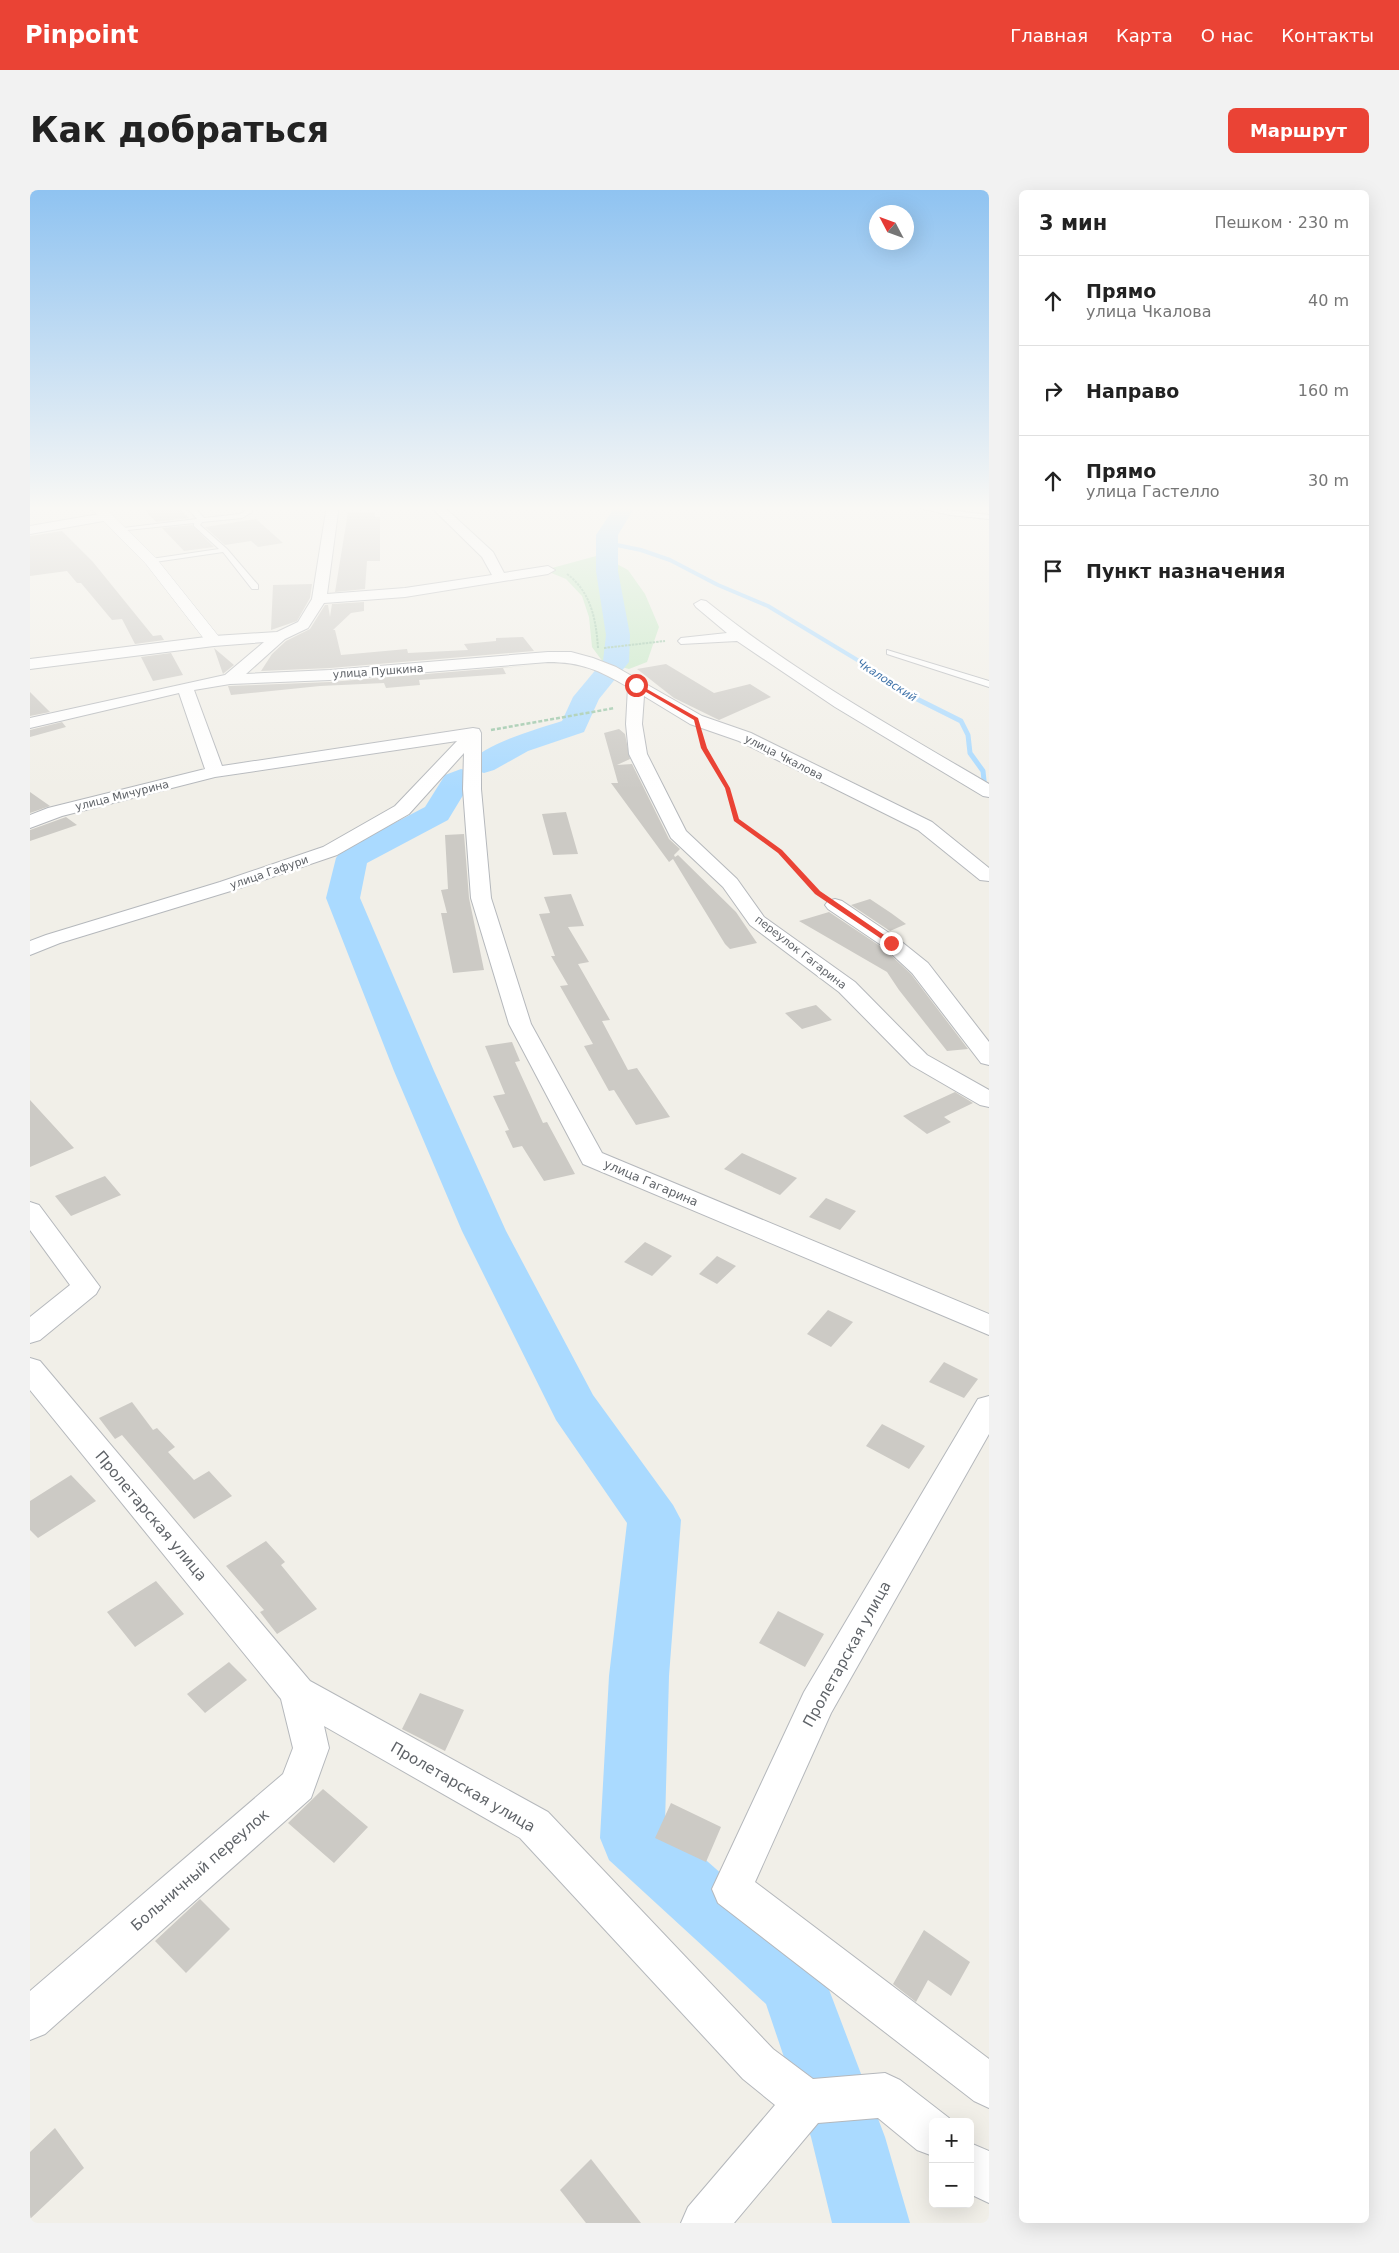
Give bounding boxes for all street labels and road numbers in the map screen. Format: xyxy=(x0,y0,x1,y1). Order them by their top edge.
street label: улица Пушкина xyxy=(332,662,424,681)
street label: улица Чкалова xyxy=(742,732,825,783)
street label: улица Мичурина xyxy=(74,778,170,813)
street label: улица Гафури xyxy=(228,853,310,892)
street label: переулок Гагарина xyxy=(753,913,849,992)
street label: улица Гагарина xyxy=(602,1157,700,1209)
street label: Пролетарская улица xyxy=(91,1447,211,1585)
street label: Пролетарская улица xyxy=(799,1578,895,1730)
street label: Пролетарская улица xyxy=(387,1738,539,1836)
street label: Больничный переулок xyxy=(127,1805,273,1935)

